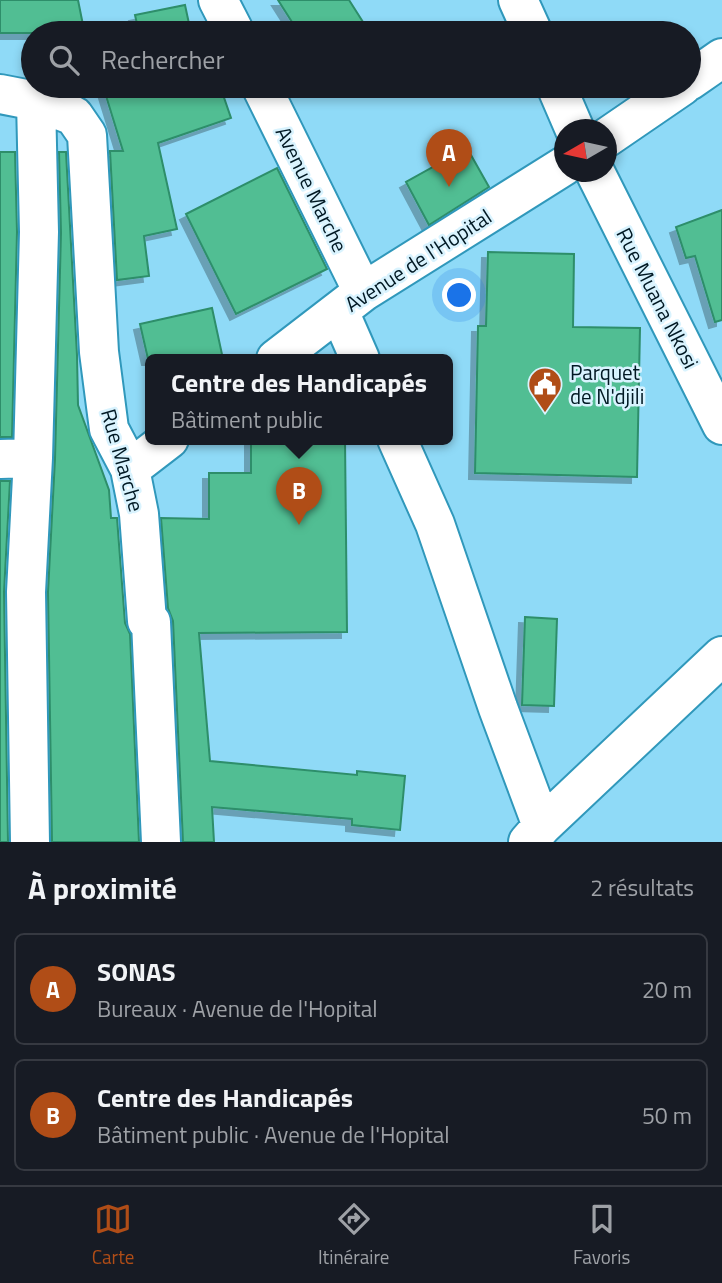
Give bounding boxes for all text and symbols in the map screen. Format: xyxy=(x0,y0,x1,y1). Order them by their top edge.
search box xyxy=(21,21,701,98)
text: Rechercher xyxy=(101,40,225,79)
icon: search xyxy=(45,41,83,79)
north arrow xyxy=(554,119,617,182)
street label: Avenue Marche xyxy=(268,121,356,257)
pin: A xyxy=(426,129,472,187)
street label: Avenue de l'Hopital xyxy=(338,200,498,320)
street label: Rue Muana Nkosi xyxy=(609,222,707,374)
your location xyxy=(442,278,476,312)
popup xyxy=(145,354,453,445)
place label: Parquet de N'djili xyxy=(570,356,644,412)
text: Centre des Handicapés xyxy=(171,363,427,402)
public building icon: Parquet de N'djili xyxy=(526,365,564,414)
text: Bâtiment public xyxy=(171,402,323,437)
street label: Rue Marche xyxy=(93,405,153,515)
pin: B xyxy=(276,467,322,525)
text: À proximité xyxy=(28,865,177,911)
text: 2 résultats xyxy=(590,870,694,905)
text: SONAS xyxy=(97,952,176,991)
text: A xyxy=(46,972,60,1007)
text: 20 m xyxy=(642,972,692,1007)
text: Bureaux · Avenue de l'Hopital xyxy=(97,991,378,1026)
text: Centre des Handicapés xyxy=(97,1078,353,1117)
text: B xyxy=(46,1098,60,1133)
text: 50 m xyxy=(642,1098,692,1133)
text: Bâtiment public · Avenue de l'Hopital xyxy=(97,1117,450,1152)
tab: Carte xyxy=(92,1200,134,1271)
tab: Itinéraire xyxy=(318,1200,389,1271)
tab: Favoris xyxy=(573,1200,630,1271)

